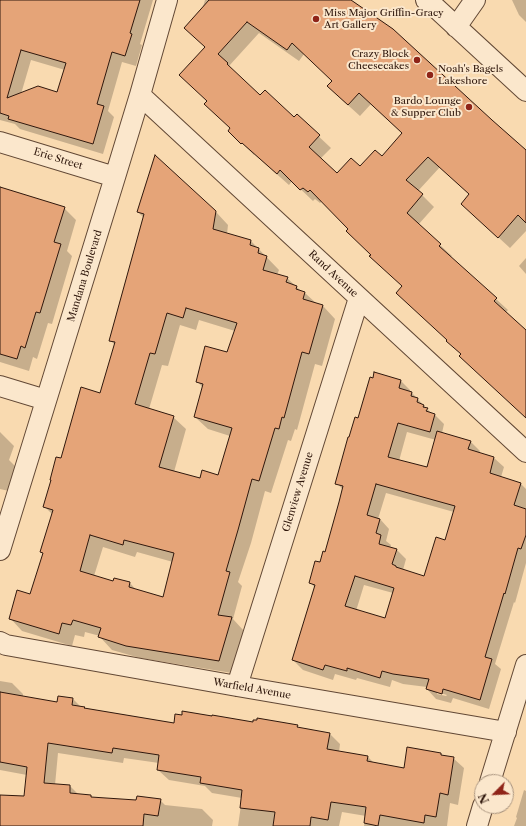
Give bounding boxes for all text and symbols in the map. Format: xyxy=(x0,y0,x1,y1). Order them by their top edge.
place label: Miss Major Griffin-Gracy Art Gallery xyxy=(324,7,444,30)
marker: Miss Major Griffin-Gracy Art Gallery xyxy=(311,14,321,24)
place label: Crazy Block Cheesecakes xyxy=(348,48,409,72)
marker: Crazy Block Cheesecakes xyxy=(412,55,422,65)
place label: Noah's Bagels Lakeshore xyxy=(438,63,503,86)
marker: Noah's Bagels Lakeshore xyxy=(425,70,435,80)
place label: Bardo Lounge & Supper Club xyxy=(390,95,461,118)
marker: Bardo Lounge & Supper Club xyxy=(464,102,474,112)
street label: Erie Street xyxy=(32,146,84,172)
street label: Mandana Boulevard xyxy=(65,229,105,323)
street label: Rand Avenue xyxy=(306,248,360,300)
street label: Glenview Avenue xyxy=(280,451,316,533)
street label: Warfield Avenue xyxy=(212,676,292,702)
north arrow xyxy=(474,774,514,814)
text: N xyxy=(476,791,492,806)

